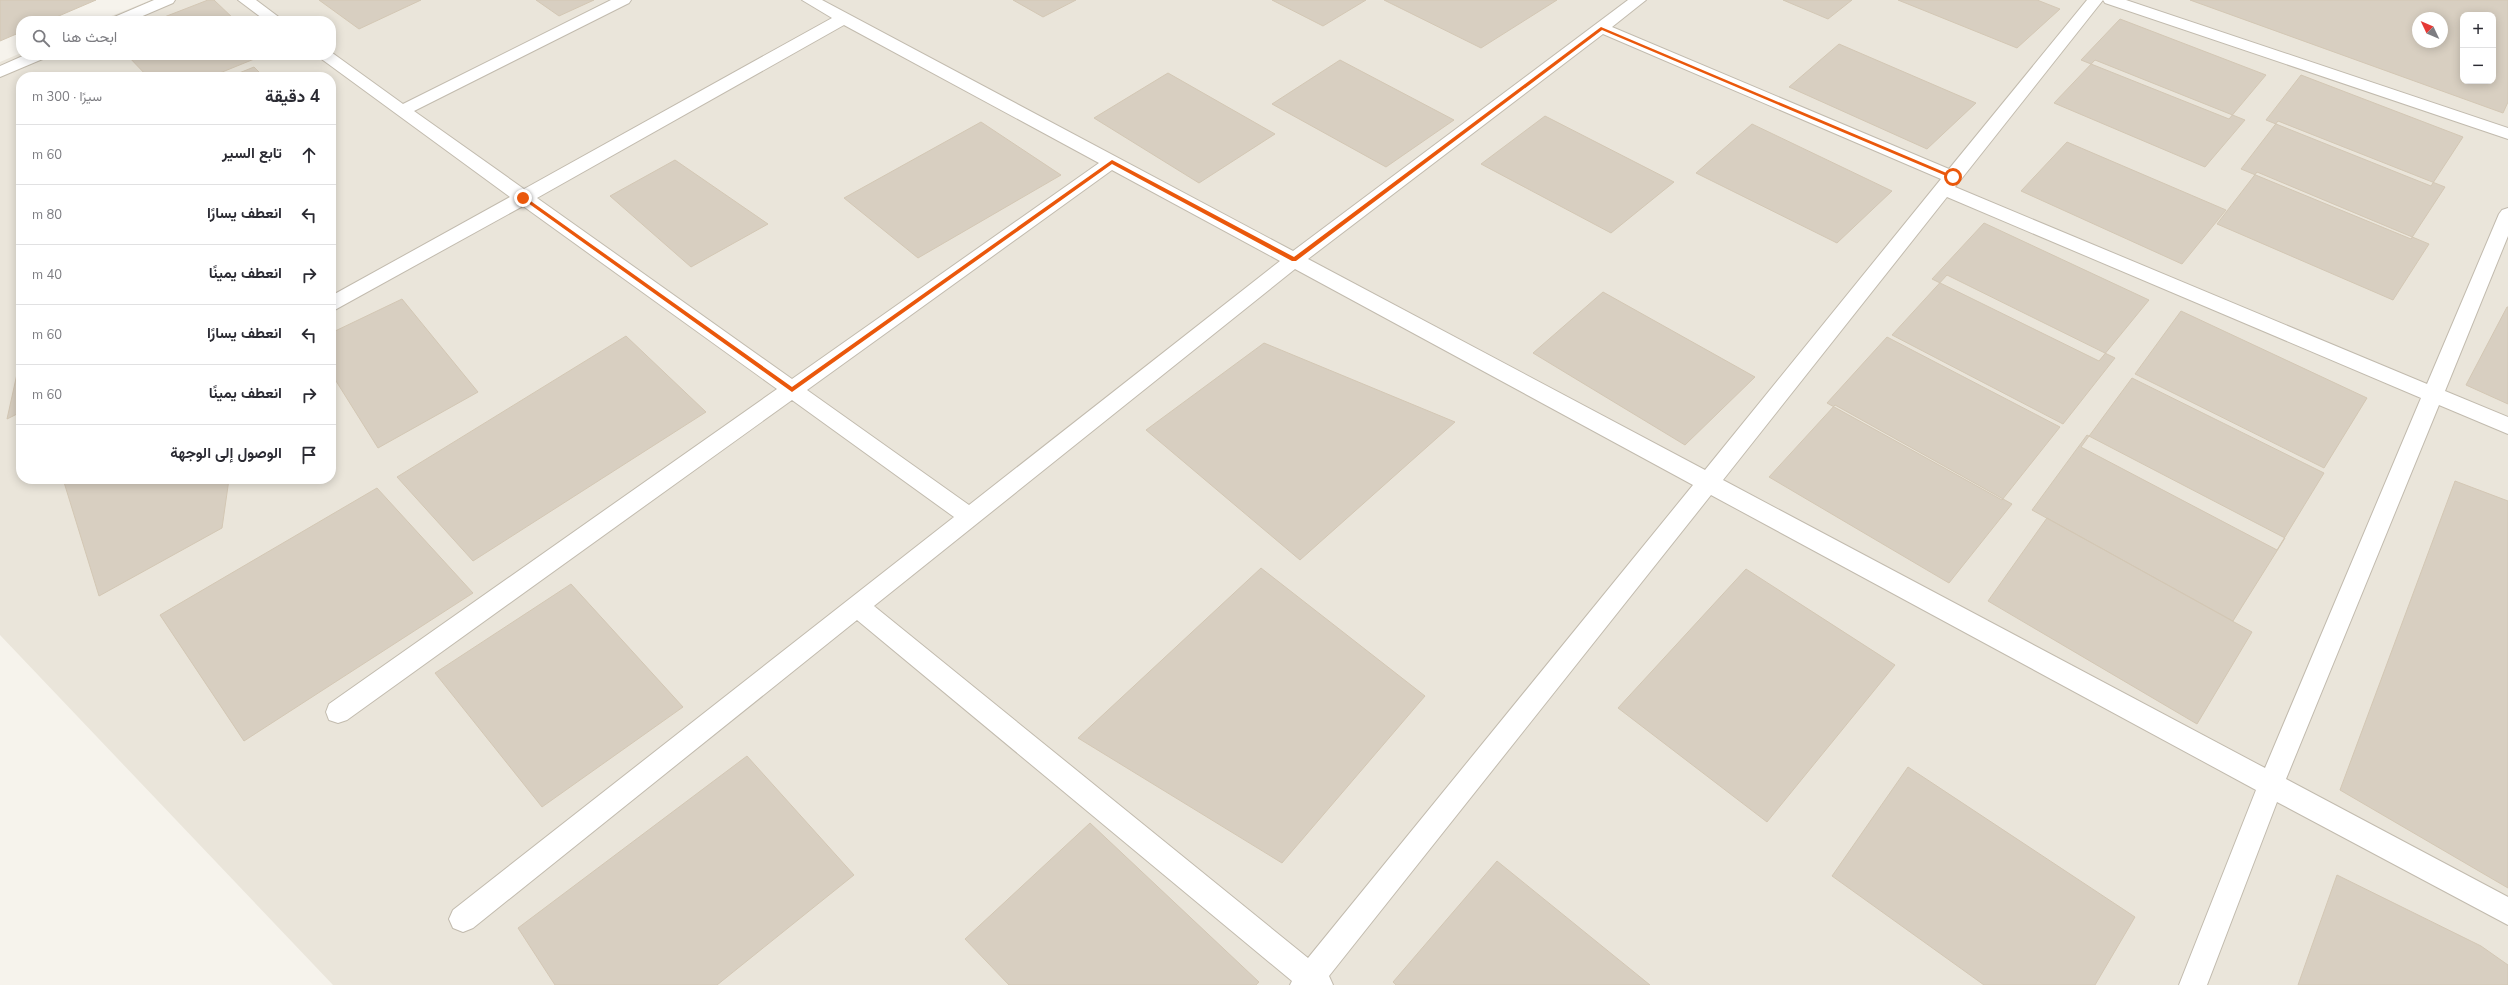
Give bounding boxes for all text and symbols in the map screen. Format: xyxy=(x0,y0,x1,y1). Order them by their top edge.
north arrow xyxy=(2412,12,2448,48)
map controls xyxy=(2460,12,2496,84)
button: + xyxy=(2460,12,2496,48)
search box xyxy=(16,16,336,60)
icon: search xyxy=(30,27,52,49)
text: ابحث هنا xyxy=(62,27,117,47)
button: − xyxy=(2460,48,2496,84)
text: 4 دقيقة xyxy=(265,85,320,108)
text: سيرًا · 300 m xyxy=(32,88,102,106)
text: تابع السير xyxy=(222,143,282,163)
icon: ahead xyxy=(298,144,320,166)
text: 60 m xyxy=(32,146,62,164)
route start xyxy=(1944,168,1962,186)
route end xyxy=(514,189,532,207)
text: انعطف يسارًا xyxy=(207,203,282,223)
icon: left xyxy=(298,204,320,226)
text: 80 m xyxy=(32,206,62,224)
text: انعطف يمينًا xyxy=(209,263,282,283)
icon: right xyxy=(298,264,320,286)
text: 40 m xyxy=(32,266,62,284)
text: انعطف يسارًا xyxy=(207,323,282,343)
icon: left xyxy=(298,324,320,346)
text: 60 m xyxy=(32,326,62,344)
text: انعطف يمينًا xyxy=(209,383,282,403)
icon: right xyxy=(298,384,320,406)
text: 60 m xyxy=(32,386,62,404)
text: الوصول إلى الوجهة xyxy=(170,443,282,463)
icon: arrive xyxy=(298,444,320,466)

